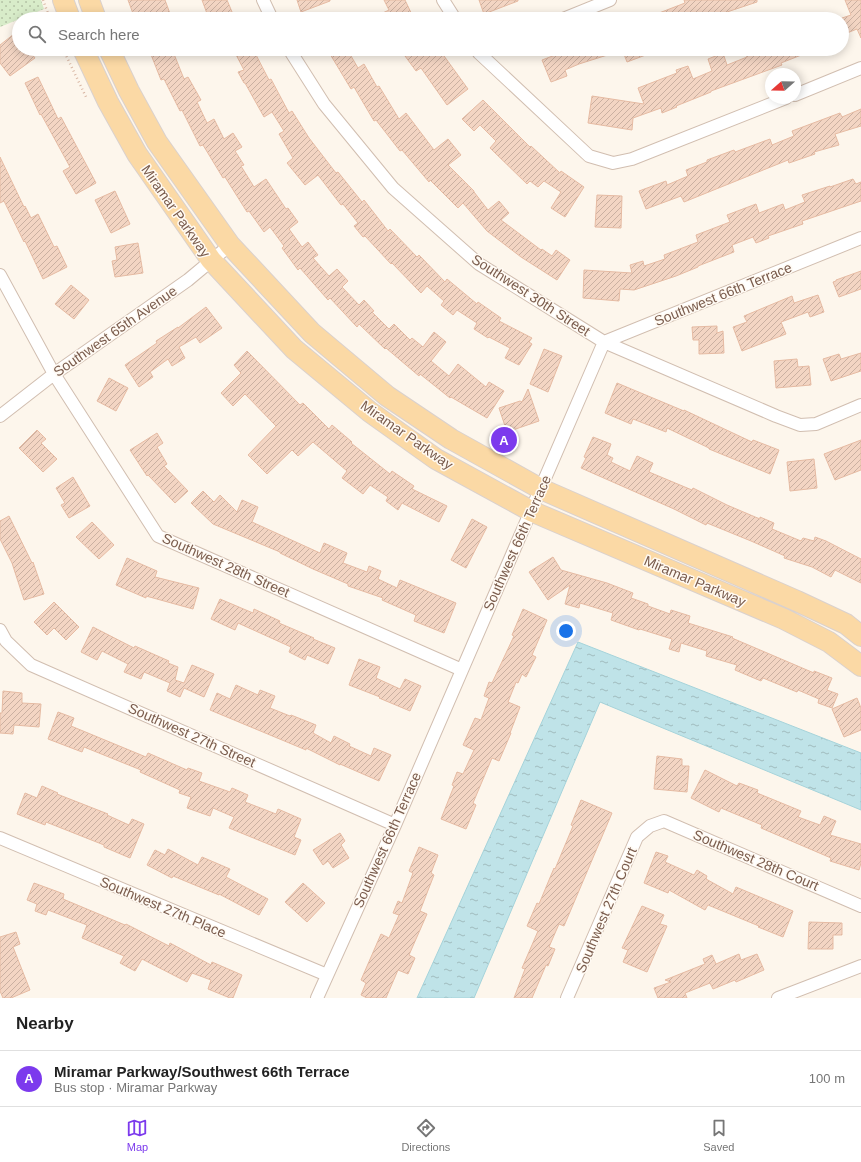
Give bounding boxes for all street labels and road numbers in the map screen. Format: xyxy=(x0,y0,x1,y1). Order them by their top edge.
street label: Miramar Parkway xyxy=(138,162,214,260)
street label: Southwest 30th Street xyxy=(469,251,593,339)
street label: Southwest 66th Terrace xyxy=(652,259,794,329)
street label: Southwest 65th Avenue xyxy=(50,282,180,380)
street label: Miramar Parkway xyxy=(358,397,456,473)
street label: Southwest 66th Terrace xyxy=(480,472,554,613)
street label: Southwest 28th Street xyxy=(160,530,292,600)
street label: Miramar Parkway xyxy=(642,552,748,610)
street label: Southwest 27th Street xyxy=(126,700,258,770)
street label: Southwest 66th Terrace xyxy=(350,769,424,910)
street label: Southwest 28th Court xyxy=(691,826,821,894)
street label: Southwest 27th Court xyxy=(572,845,640,975)
street label: Southwest 27th Place xyxy=(98,873,229,941)

